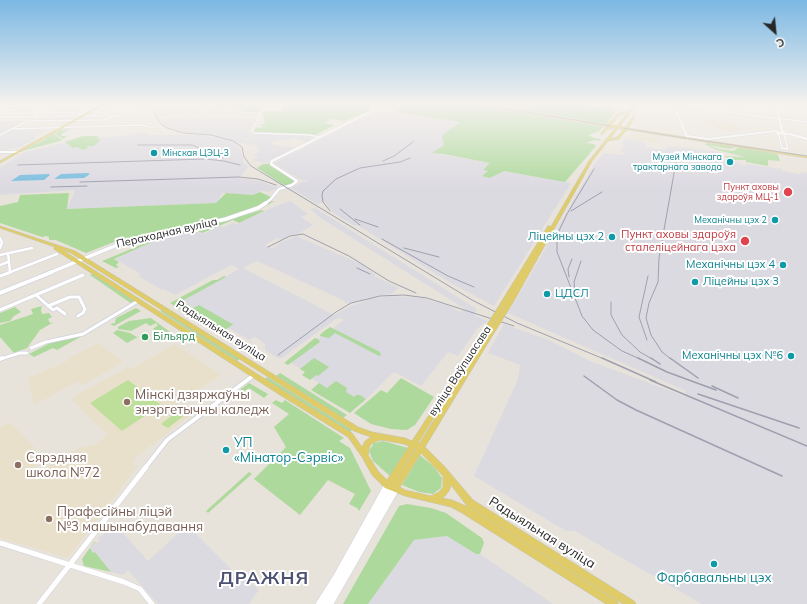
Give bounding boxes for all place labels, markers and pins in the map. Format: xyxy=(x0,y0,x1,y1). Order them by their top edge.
marker: Мінская ЦЭЦ-3 xyxy=(149,148,159,158)
place label: Мінская ЦЭЦ-3 xyxy=(162,148,229,158)
place label: Музей Мінскага трактарнага завода xyxy=(633,152,722,173)
marker: Музей Мінскага трактарнага завода xyxy=(725,157,735,167)
place label: Пункт аховы здароўя МЦ-1 xyxy=(717,182,779,203)
marker: Пункт аховы здароўя МЦ-1 xyxy=(782,186,794,198)
place label: Механічны цэх 2 xyxy=(694,215,767,225)
marker: Механічны цэх 2 xyxy=(770,215,780,225)
place label: Пункт аховы здароўя сталеліцейнага цэха xyxy=(621,228,736,254)
place label: Ліцейны цэх 2 xyxy=(528,230,604,244)
marker: Ліцейны цэх 2 xyxy=(607,232,617,242)
marker: Пункт аховы здароўя сталеліцейнага цэха xyxy=(739,235,751,247)
place label: Механічны цэх 4 xyxy=(686,258,775,272)
marker: Механічны цэх 4 xyxy=(778,260,788,270)
place label: Ліцейны цэх 3 xyxy=(703,275,779,289)
marker: Ліцейны цэх 3 xyxy=(690,277,700,287)
place label: ЦДСЛ xyxy=(555,287,589,301)
marker: ЦДСЛ xyxy=(542,289,552,299)
place label: Більярд xyxy=(153,330,195,344)
marker: Більярд xyxy=(140,332,150,342)
place label: Механічны цэх №6 xyxy=(682,349,783,363)
marker: Механічны цэх №6 xyxy=(786,351,796,361)
place label: Мінскі дзяржаўны энэргетычны каледж xyxy=(135,387,269,418)
marker: Мінскі дзяржаўны энэргетычны каледж xyxy=(122,397,132,407)
place label: УП «Мінатор-Сэрвіс» xyxy=(234,435,343,466)
marker: УП «Мінатор-Сэрвіс» xyxy=(221,445,231,455)
place label: Сярэдняя школа №72 xyxy=(26,450,100,481)
marker: Сярэдняя школа №72 xyxy=(13,460,23,470)
place label: Прафесійны ліцэй №3 машынабудавання xyxy=(57,504,203,535)
marker: Прафесійны ліцэй №3 машынабудавання xyxy=(44,514,54,524)
marker: Фарбавальны цэх xyxy=(709,559,719,569)
place label: Фарбавальны цэх xyxy=(656,570,772,586)

